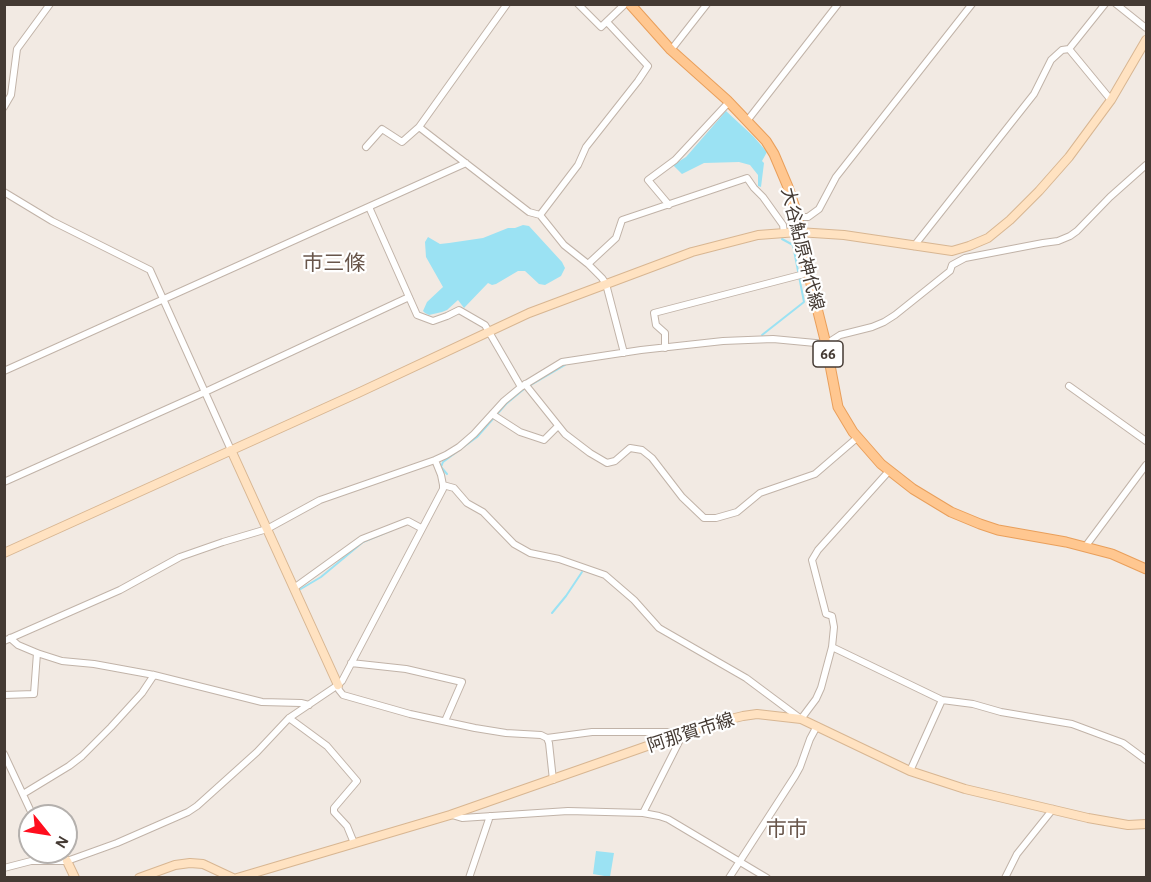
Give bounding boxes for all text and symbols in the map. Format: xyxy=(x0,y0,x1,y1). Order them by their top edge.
street label: 大谷鮎原神代線 xyxy=(776,185,828,313)
district label: 市三條 xyxy=(303,251,365,277)
road number: 66 xyxy=(813,341,843,367)
street label: 阿那賀市線 xyxy=(645,709,737,757)
north arrow xyxy=(18,804,78,864)
district label: 市市 xyxy=(766,817,808,843)
text: N xyxy=(52,833,72,851)

